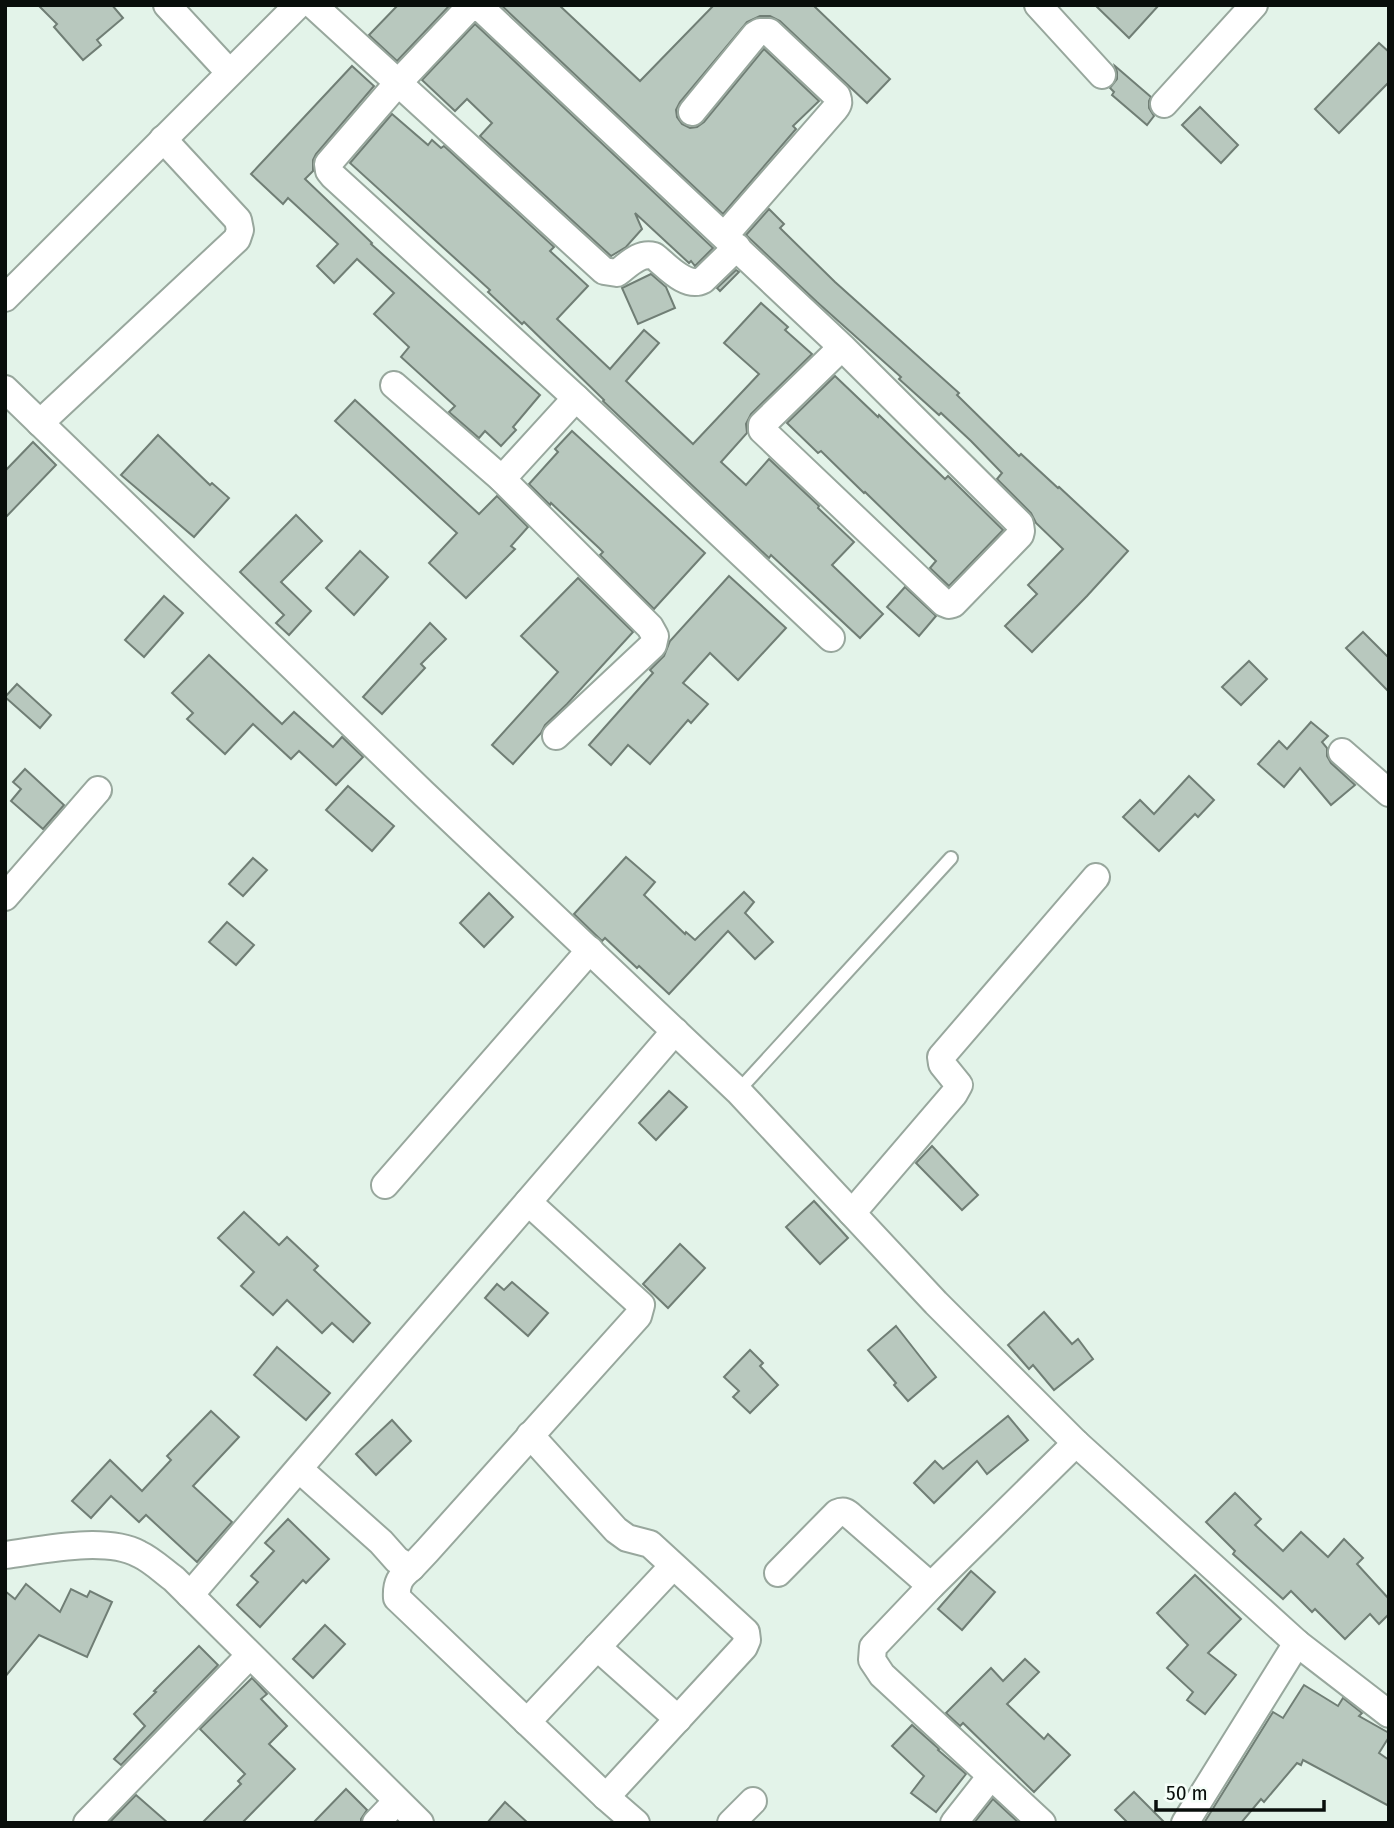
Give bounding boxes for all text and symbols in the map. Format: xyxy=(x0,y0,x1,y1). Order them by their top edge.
scale bar xyxy=(1156,1769,1324,1813)
text: 50 m xyxy=(1166,1780,1208,1806)

